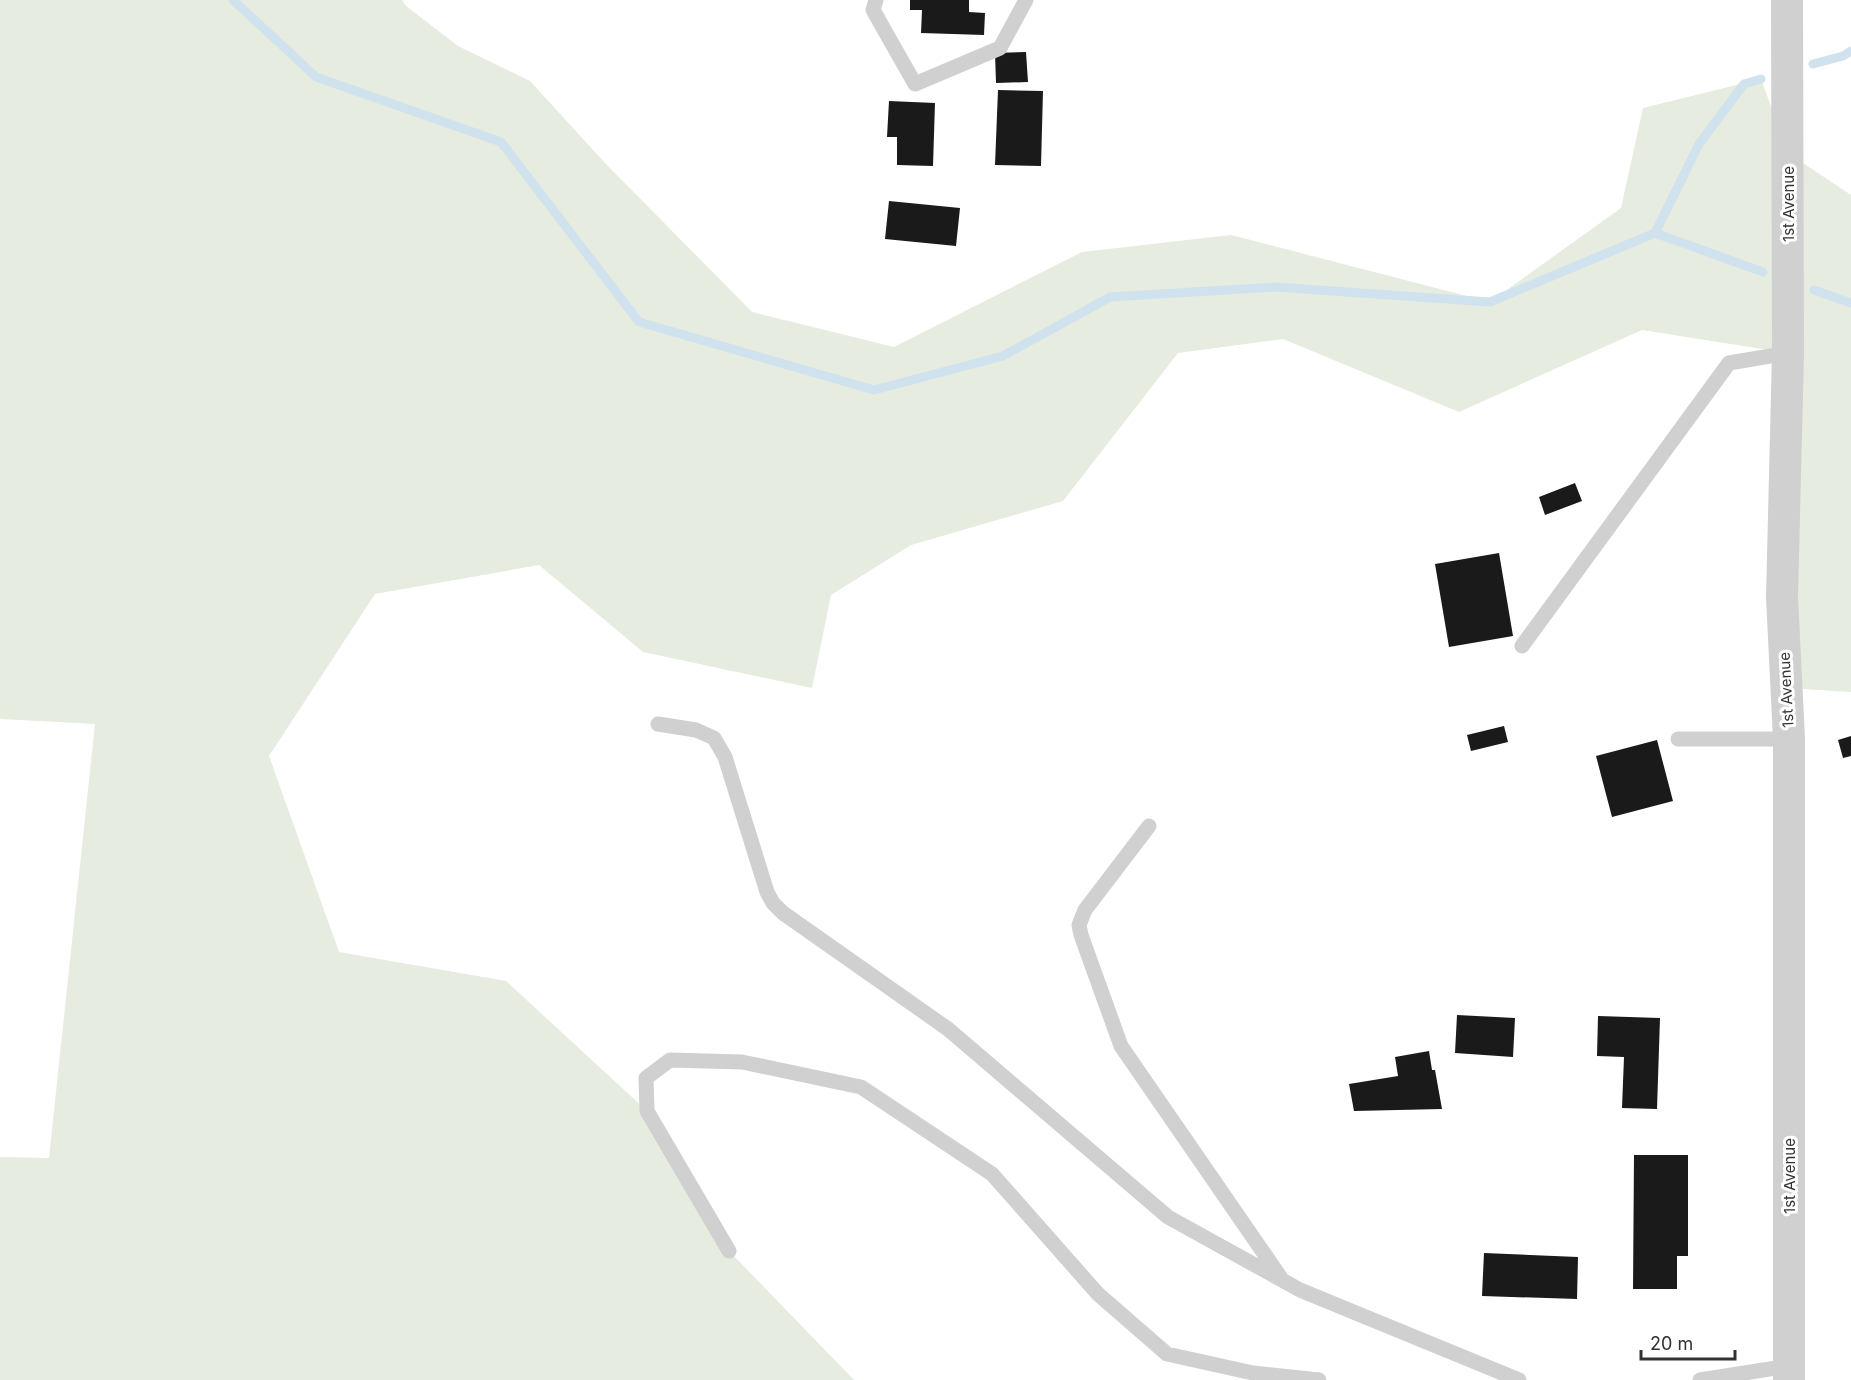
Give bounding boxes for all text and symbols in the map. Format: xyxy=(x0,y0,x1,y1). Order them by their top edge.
street label: 1st Avenue xyxy=(1779,166,1798,242)
street label: 1st Avenue xyxy=(1775,652,1797,728)
street label: 1st Avenue xyxy=(1780,1138,1799,1214)
scale bar xyxy=(1641,1323,1736,1361)
text: 20 m xyxy=(1650,1333,1693,1354)

